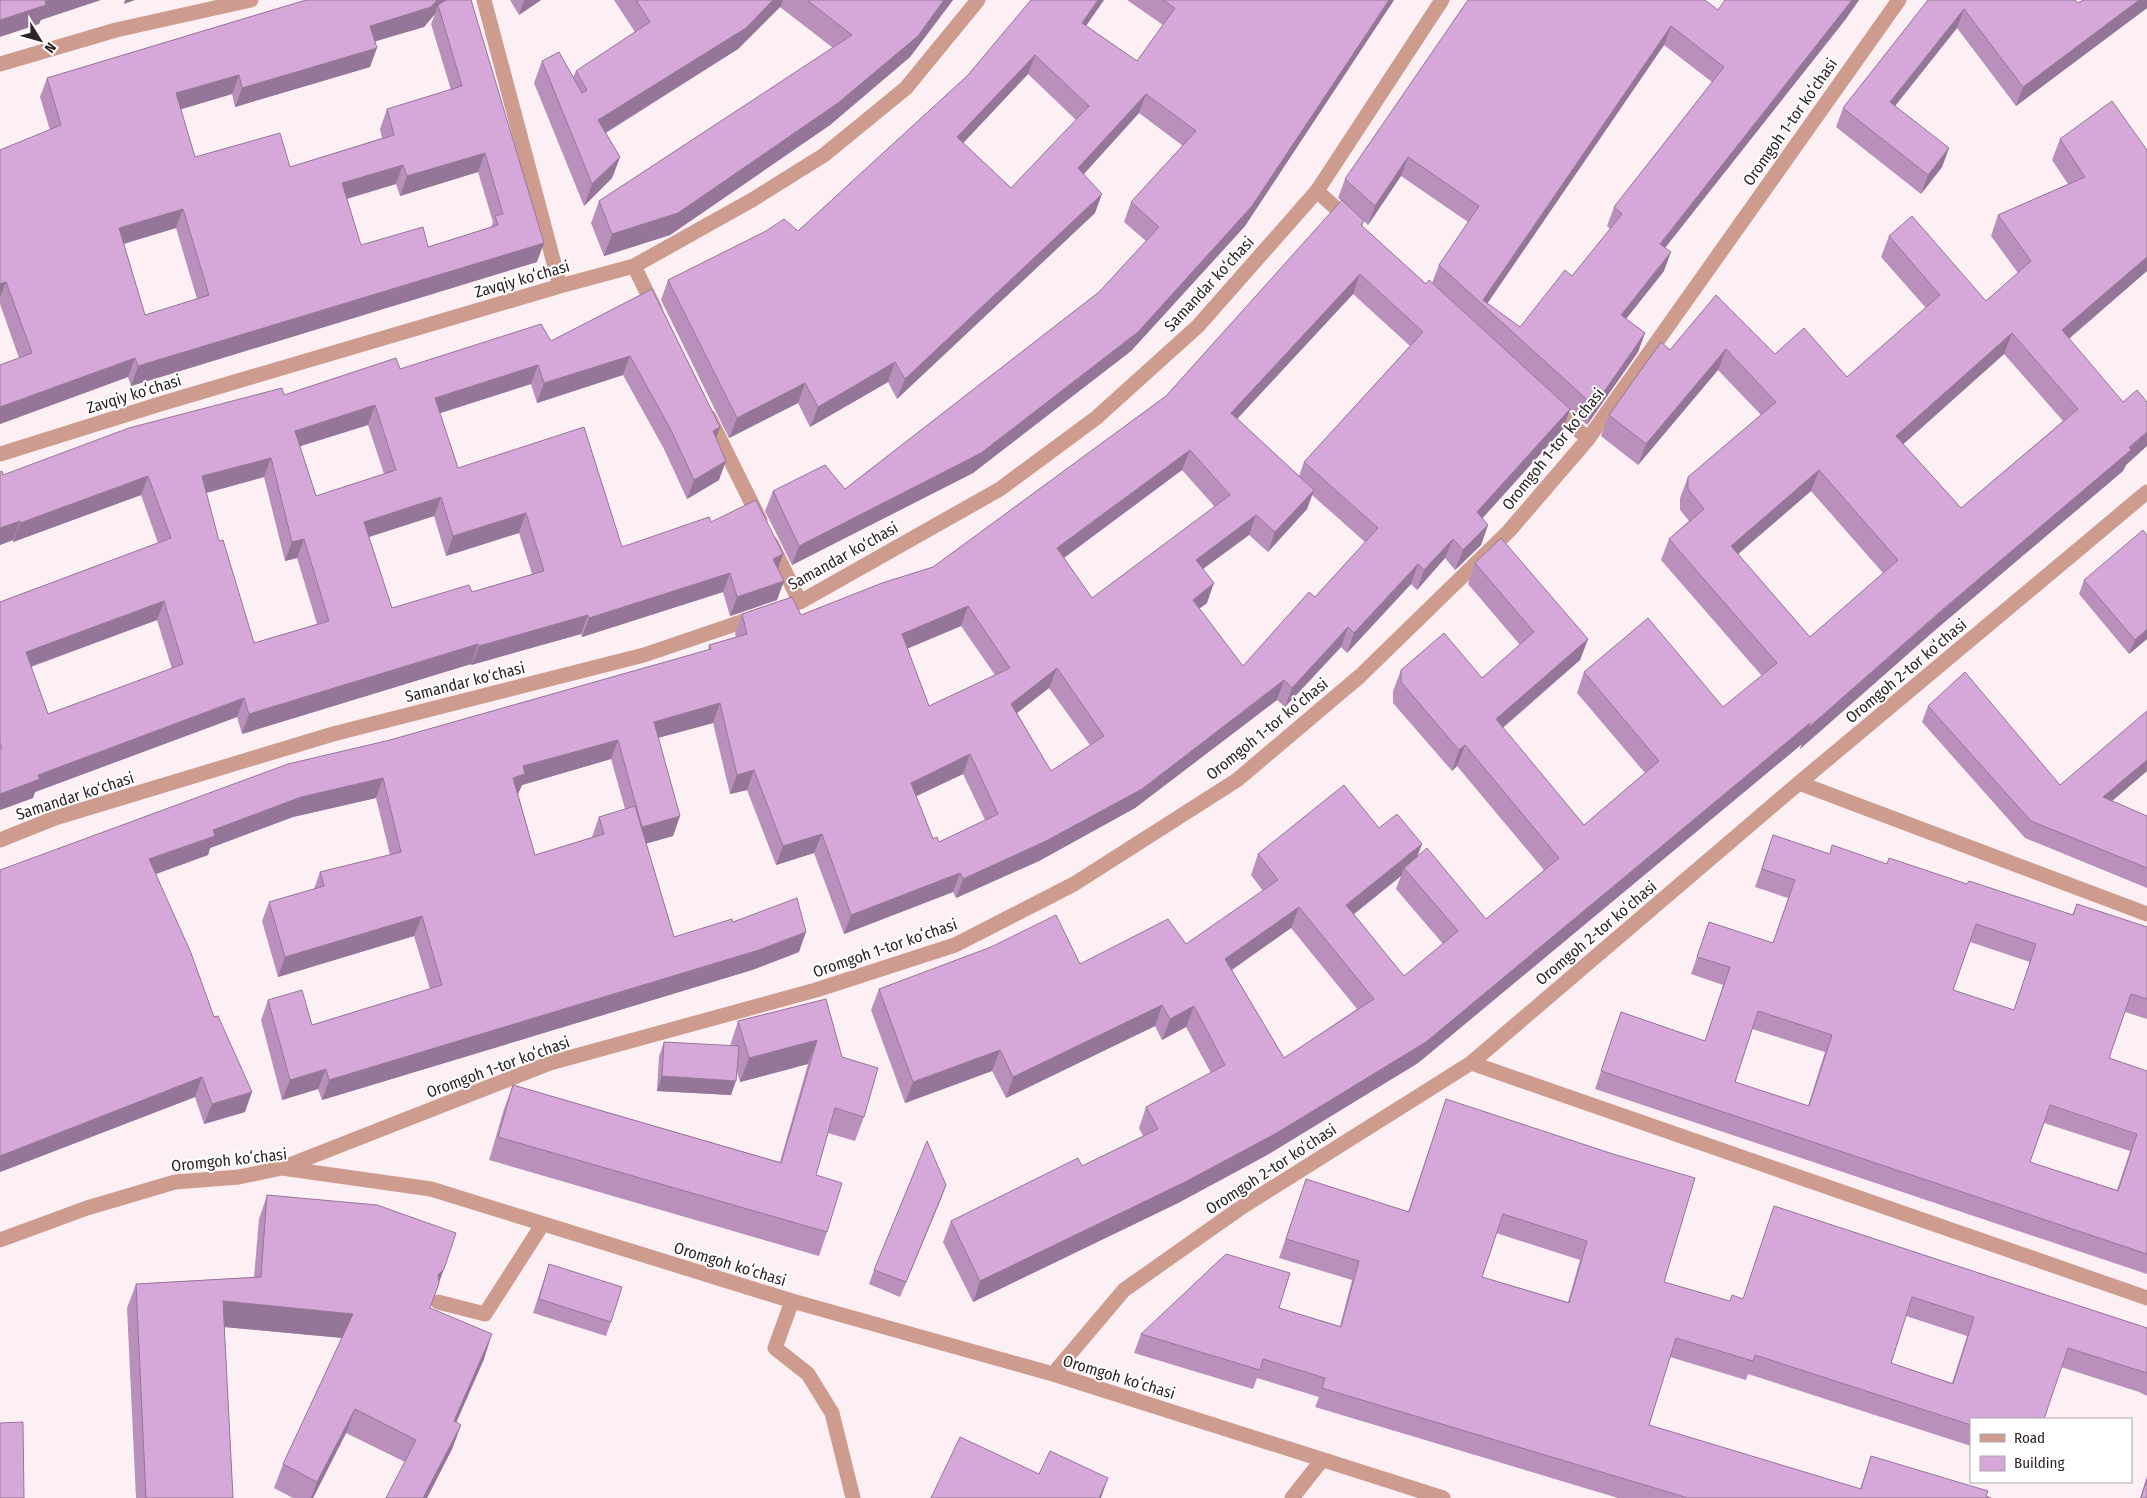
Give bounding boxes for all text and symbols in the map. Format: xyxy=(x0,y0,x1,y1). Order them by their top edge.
north arrow xyxy=(15,15,65,65)
text: N xyxy=(41,39,59,56)
street label: Oromgoh 1-tor koʻchasi xyxy=(1739,55,1841,189)
street label: Samandar ko‘chasi xyxy=(1160,233,1258,335)
street label: Zavqiy koʻchasi xyxy=(472,256,572,302)
street label: Zavqiy koʻchasi xyxy=(84,371,184,417)
street label: Oromgoh 1-tor koʻchasi xyxy=(1498,384,1608,514)
street label: Samandar ko‘chasi xyxy=(785,518,901,594)
street label: Oromgoh 2-tor koʻchasi xyxy=(1842,615,1970,727)
street label: Samandar ko‘chasi xyxy=(403,658,527,706)
street label: Oromgoh 1-tor koʻchasi xyxy=(1202,674,1332,784)
street label: Samandar ko‘chasi xyxy=(14,768,136,824)
street label: Oromgoh 2-tor koʻchasi xyxy=(1532,877,1660,989)
street label: Oromgoh 1-tor koʻchasi xyxy=(810,914,960,982)
street label: Oromgoh 1-tor koʻchasi xyxy=(424,1032,572,1102)
street label: Oromgoh 2-tor koʻchasi xyxy=(1202,1120,1340,1218)
street label: Oromgoh koʻchasi xyxy=(170,1144,288,1176)
street label: Oromgoh koʻchasi xyxy=(672,1238,788,1290)
street label: Oromgoh koʻchasi xyxy=(1061,1351,1177,1403)
legend xyxy=(1970,1418,2132,1483)
text: Road xyxy=(2014,1429,2045,1447)
text: Building xyxy=(2014,1454,2065,1472)

